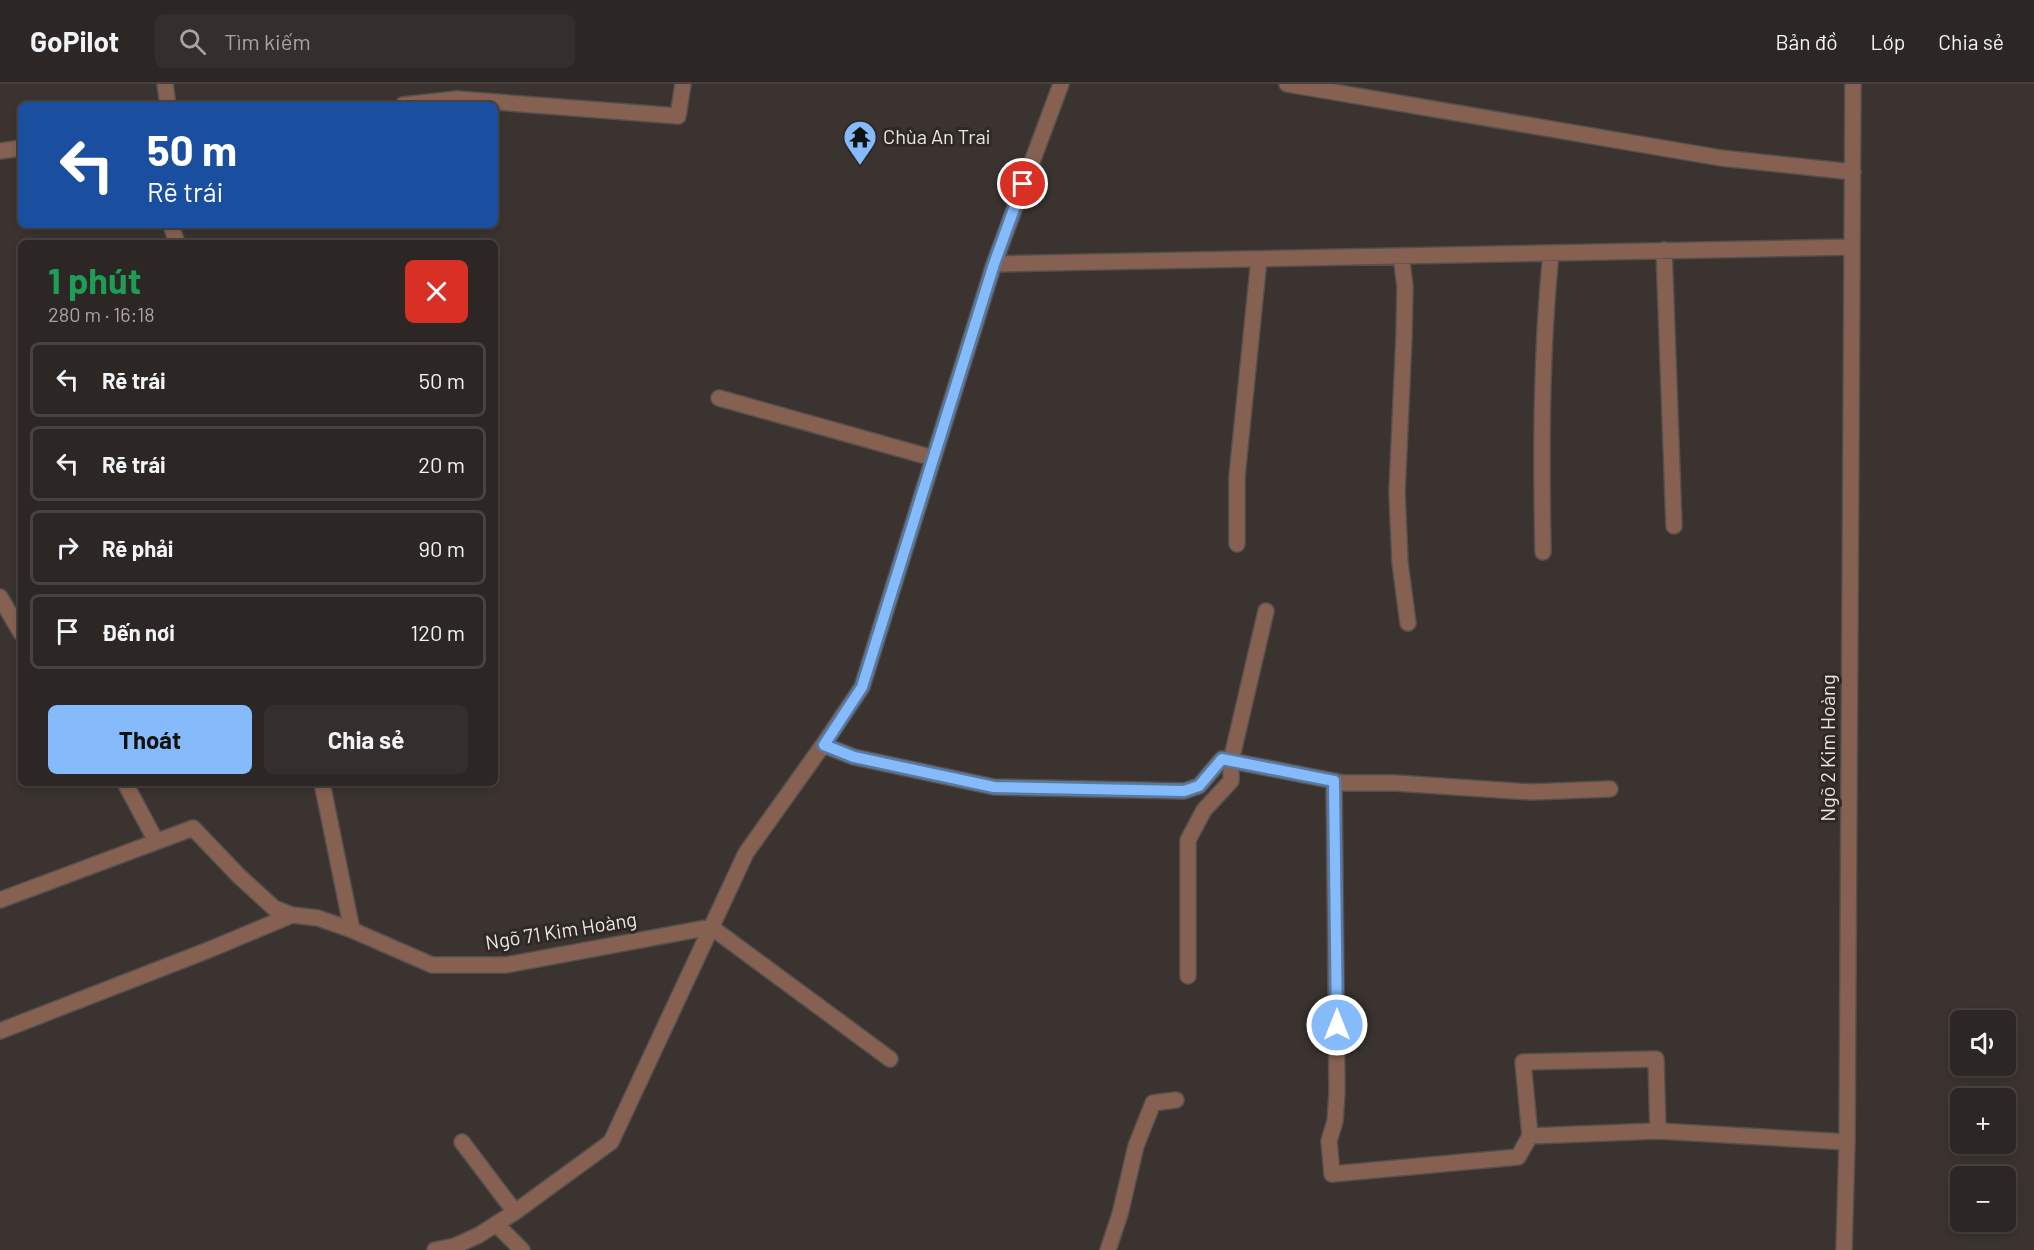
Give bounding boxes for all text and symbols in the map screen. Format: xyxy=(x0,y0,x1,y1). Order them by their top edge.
search box xyxy=(155,14,575,68)
text: GoPilot xyxy=(30,24,119,58)
icon: search xyxy=(176,25,209,58)
text: Tìm kiếm xyxy=(224,28,311,54)
text: Bản đồ xyxy=(1776,29,1838,54)
text: Lớp xyxy=(1871,29,1905,54)
text: Chia sẻ xyxy=(1938,29,2004,54)
temple icon: Chùa An Trai xyxy=(842,119,878,166)
text: 50 m xyxy=(147,124,237,174)
place label: Chùa An Trai xyxy=(883,124,991,148)
icon: left xyxy=(48,126,126,204)
pin xyxy=(997,158,1048,209)
icon: arrive xyxy=(1006,167,1039,200)
text: Rẽ trái xyxy=(147,175,224,207)
text: 1 phút xyxy=(48,258,141,301)
button: close xyxy=(405,260,468,323)
text: 280 m · 16:18 xyxy=(48,302,155,326)
icon: left xyxy=(51,363,84,396)
text: Rẽ trái xyxy=(102,367,166,393)
text: 50 m xyxy=(419,367,465,393)
icon: left xyxy=(51,447,84,480)
text: Rẽ trái xyxy=(102,451,166,477)
text: 20 m xyxy=(418,451,465,477)
icon: right xyxy=(51,531,84,564)
text: Rẽ phải xyxy=(102,535,173,561)
text: 90 m xyxy=(419,535,465,561)
icon: arrive xyxy=(51,615,84,648)
text: Đến nơi xyxy=(102,619,175,645)
text: 120 m xyxy=(410,619,465,645)
street label: Ngõ 2 Kim Hoàng xyxy=(1815,674,1839,822)
button: Thoát xyxy=(48,705,252,774)
button: Chia sẻ xyxy=(264,705,468,774)
street label: Ngõ 71 Kim Hoàng xyxy=(483,906,638,954)
position arrow xyxy=(1305,993,1369,1057)
map controls xyxy=(1950,1010,2016,1232)
button: sound xyxy=(1950,1010,2016,1076)
button: + xyxy=(1950,1088,2016,1154)
button: − xyxy=(1950,1166,2016,1232)

